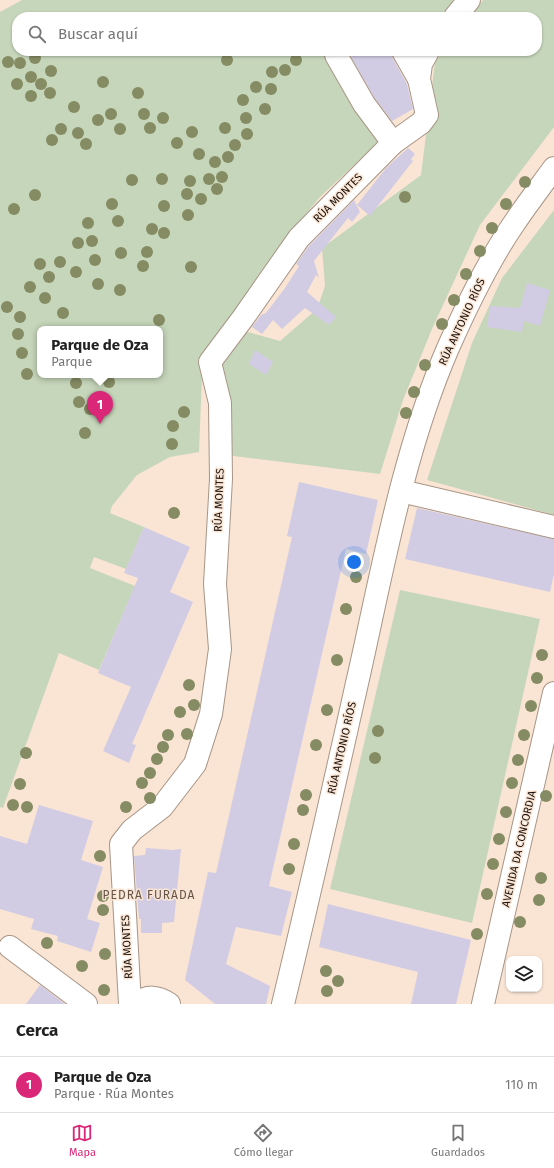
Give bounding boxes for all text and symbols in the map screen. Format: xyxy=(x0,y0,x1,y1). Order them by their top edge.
search box xyxy=(12,12,542,56)
icon: search xyxy=(26,23,48,45)
text: Buscar aquí xyxy=(58,25,138,43)
street label: RÚA MONTES xyxy=(310,170,365,225)
street label: RÚA ANTONIO RÍOS xyxy=(435,276,488,368)
popup xyxy=(37,326,163,378)
text: Parque de Oza xyxy=(51,336,149,354)
text: Parque xyxy=(51,354,92,369)
pin: 1 xyxy=(87,391,113,424)
street label: RÚA MONTES xyxy=(210,468,227,532)
your location xyxy=(344,552,364,572)
street label: RÚA ANTONIO RÍOS xyxy=(324,700,359,796)
street label: AVENIDA DA CONCORDIA xyxy=(499,789,539,909)
district label: PEDRA FURADA xyxy=(103,888,195,902)
street label: RÚA MONTES xyxy=(118,915,135,979)
map controls xyxy=(506,956,542,992)
button: layers xyxy=(506,956,542,992)
text: Cerca xyxy=(16,1020,58,1041)
text: Parque de Oza xyxy=(54,1068,151,1086)
text: 1 xyxy=(26,1077,32,1092)
text: 110 m xyxy=(505,1077,538,1092)
text: Parque · Rúa Montes xyxy=(54,1086,174,1101)
tab: Mapa xyxy=(69,1122,96,1159)
tab: Cómo llegar xyxy=(234,1122,293,1159)
tab: Guardados xyxy=(431,1122,485,1159)

